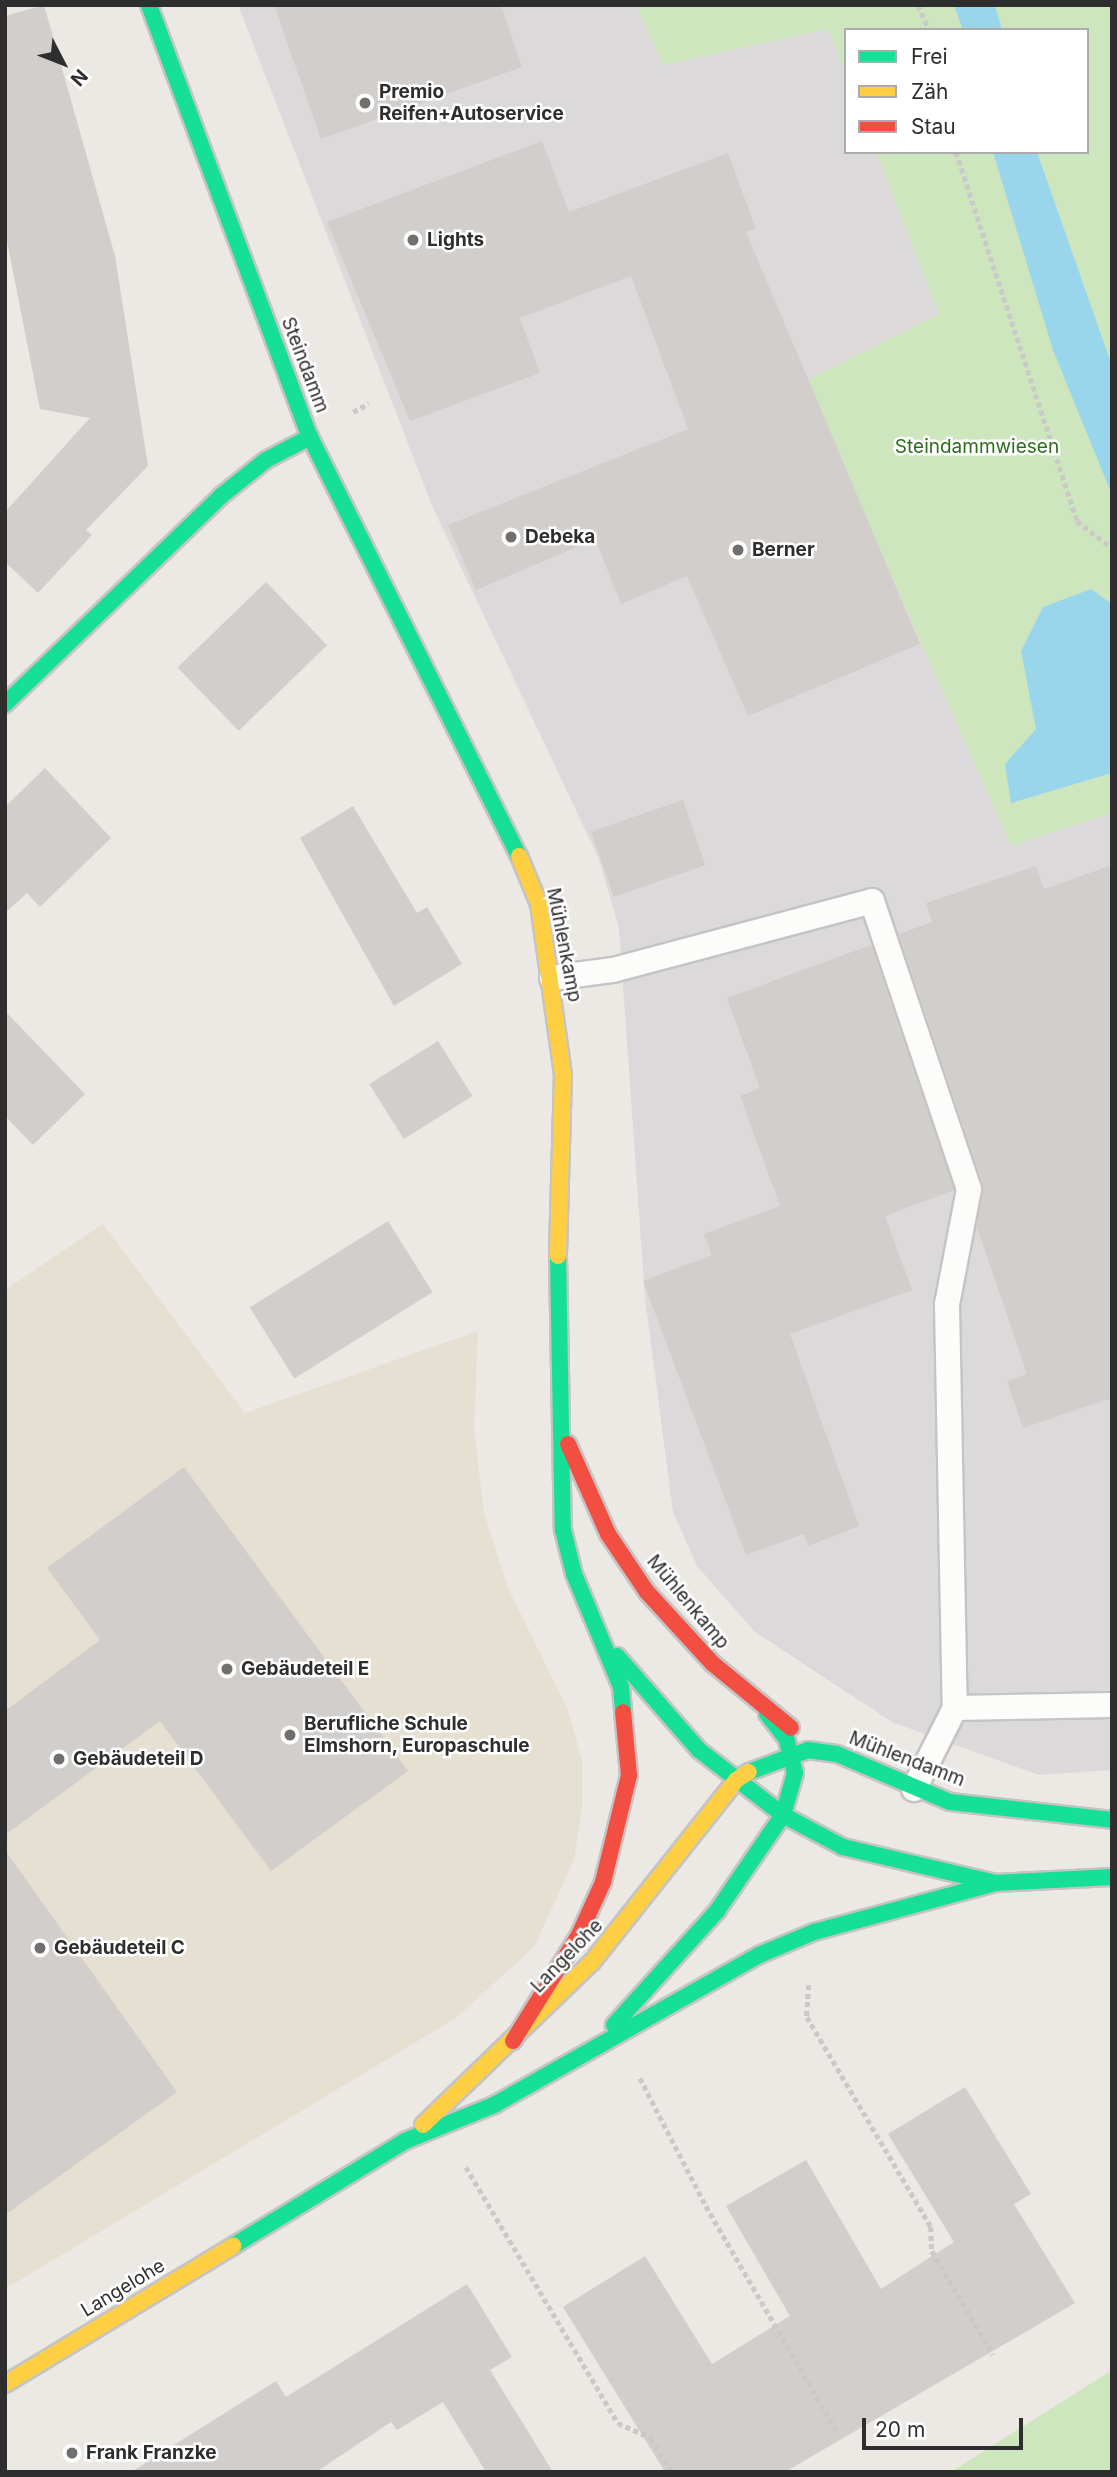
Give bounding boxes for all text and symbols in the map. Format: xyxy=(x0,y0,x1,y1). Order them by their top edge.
north arrow xyxy=(28,28,98,98)
legend xyxy=(844,28,1089,154)
text: Frei xyxy=(911,44,948,69)
text: N xyxy=(66,64,92,90)
text: Zäh xyxy=(911,79,948,104)
place label: Premio Reifen+Autoservice xyxy=(379,81,564,125)
marker: Premio Reifen+Autoservice xyxy=(357,95,373,111)
text: Stau xyxy=(911,114,956,139)
place label: Lights xyxy=(427,229,484,251)
marker: Lights xyxy=(405,232,421,248)
street label: Steindamm xyxy=(276,314,334,416)
park label: Steindammwiesen xyxy=(895,436,1059,458)
place label: Debeka xyxy=(525,526,595,548)
marker: Debeka xyxy=(503,529,519,545)
place label: Berner xyxy=(752,539,815,561)
marker: Berner xyxy=(730,542,746,558)
street label: Mühlenkamp xyxy=(542,886,586,1004)
street label: Mühlenkamp xyxy=(642,1550,734,1654)
place label: Gebäudeteil E xyxy=(241,1658,369,1680)
marker: Gebäudeteil E xyxy=(219,1661,235,1677)
place label: Berufliche Schule Elmshorn, Europaschule xyxy=(304,1713,530,1757)
street label: Mühlendamm xyxy=(846,1726,968,1792)
marker: Berufliche Schule Elmshorn, Europaschule xyxy=(282,1727,298,1743)
place label: Gebäudeteil D xyxy=(73,1748,204,1770)
marker: Gebäudeteil D xyxy=(51,1751,67,1767)
street label: Langelohe xyxy=(526,1914,608,1998)
place label: Gebäudeteil C xyxy=(54,1937,185,1959)
marker: Gebäudeteil C xyxy=(32,1940,48,1956)
street label: Langelohe xyxy=(77,2254,169,2322)
scale bar xyxy=(865,2404,1026,2448)
text: 20 m xyxy=(875,2417,925,2442)
place label: Frank Franzke xyxy=(86,2442,217,2464)
marker: Frank Franzke xyxy=(64,2445,80,2461)

